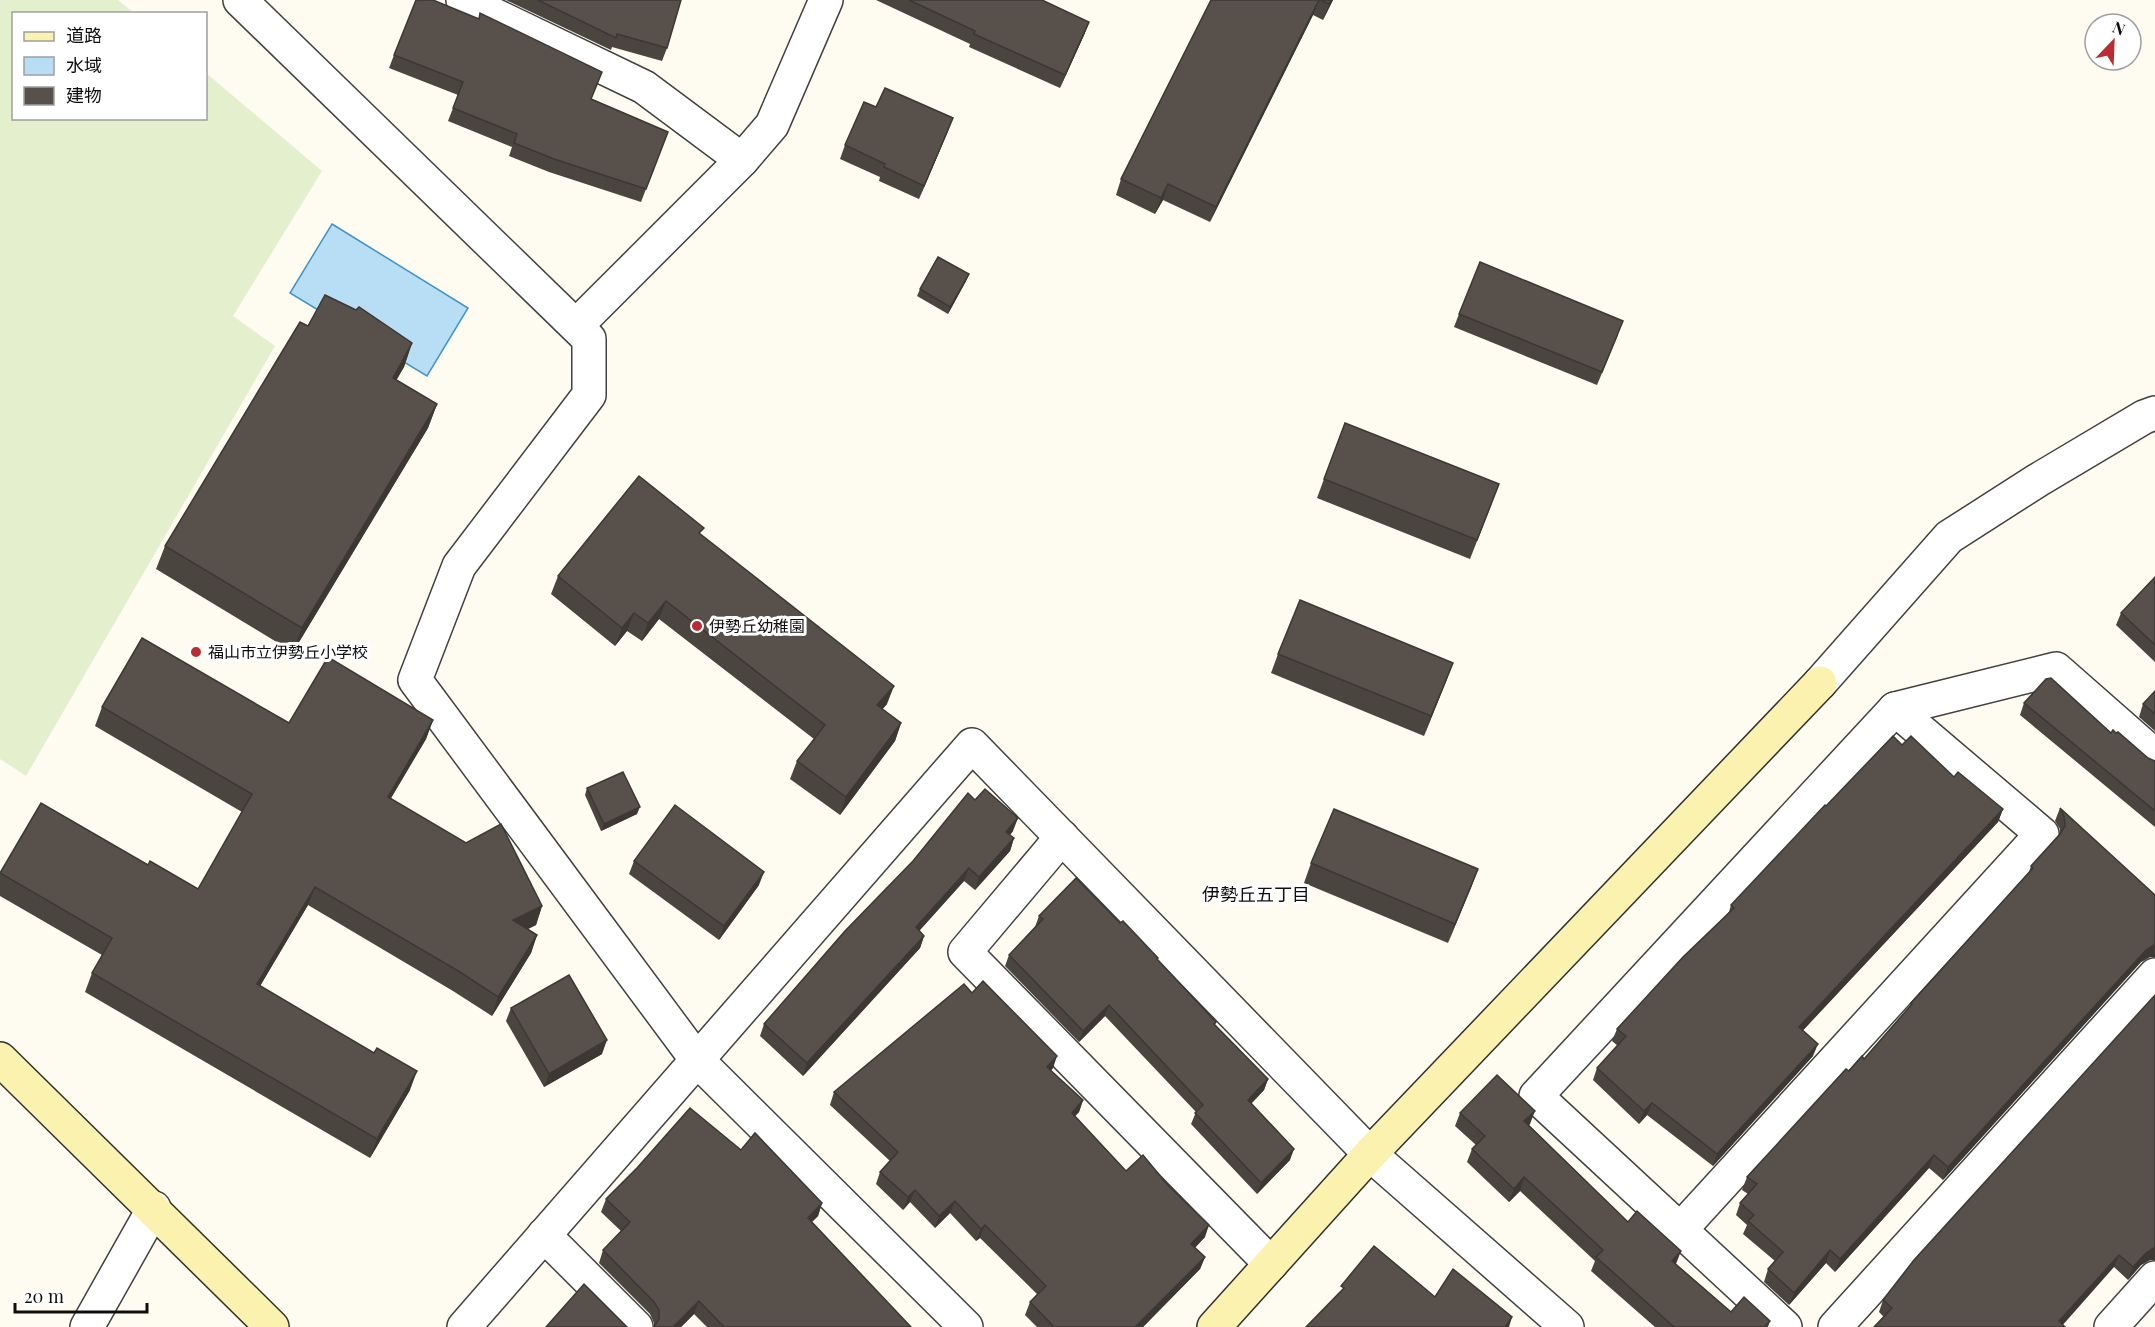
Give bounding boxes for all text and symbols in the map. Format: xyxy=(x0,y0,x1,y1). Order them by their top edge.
legend xyxy=(12,12,207,120)
north arrow xyxy=(2083,12,2143,72)
text: N xyxy=(2110,16,2129,40)
text: 道路 xyxy=(66,23,102,47)
text: 水域 xyxy=(66,53,102,77)
text: 建物 xyxy=(66,83,102,107)
place label: 伊勢丘幼稚園 xyxy=(709,615,805,636)
marker: 伊勢丘幼稚園 xyxy=(690,619,704,633)
place label: 福山市立伊勢丘小学校 xyxy=(208,641,368,662)
marker: 福山市立伊勢丘小学校 xyxy=(189,645,203,659)
district label: 伊勢丘五丁目 xyxy=(1202,882,1310,906)
scale bar xyxy=(15,1276,147,1314)
text: 20 m xyxy=(24,1284,64,1308)

